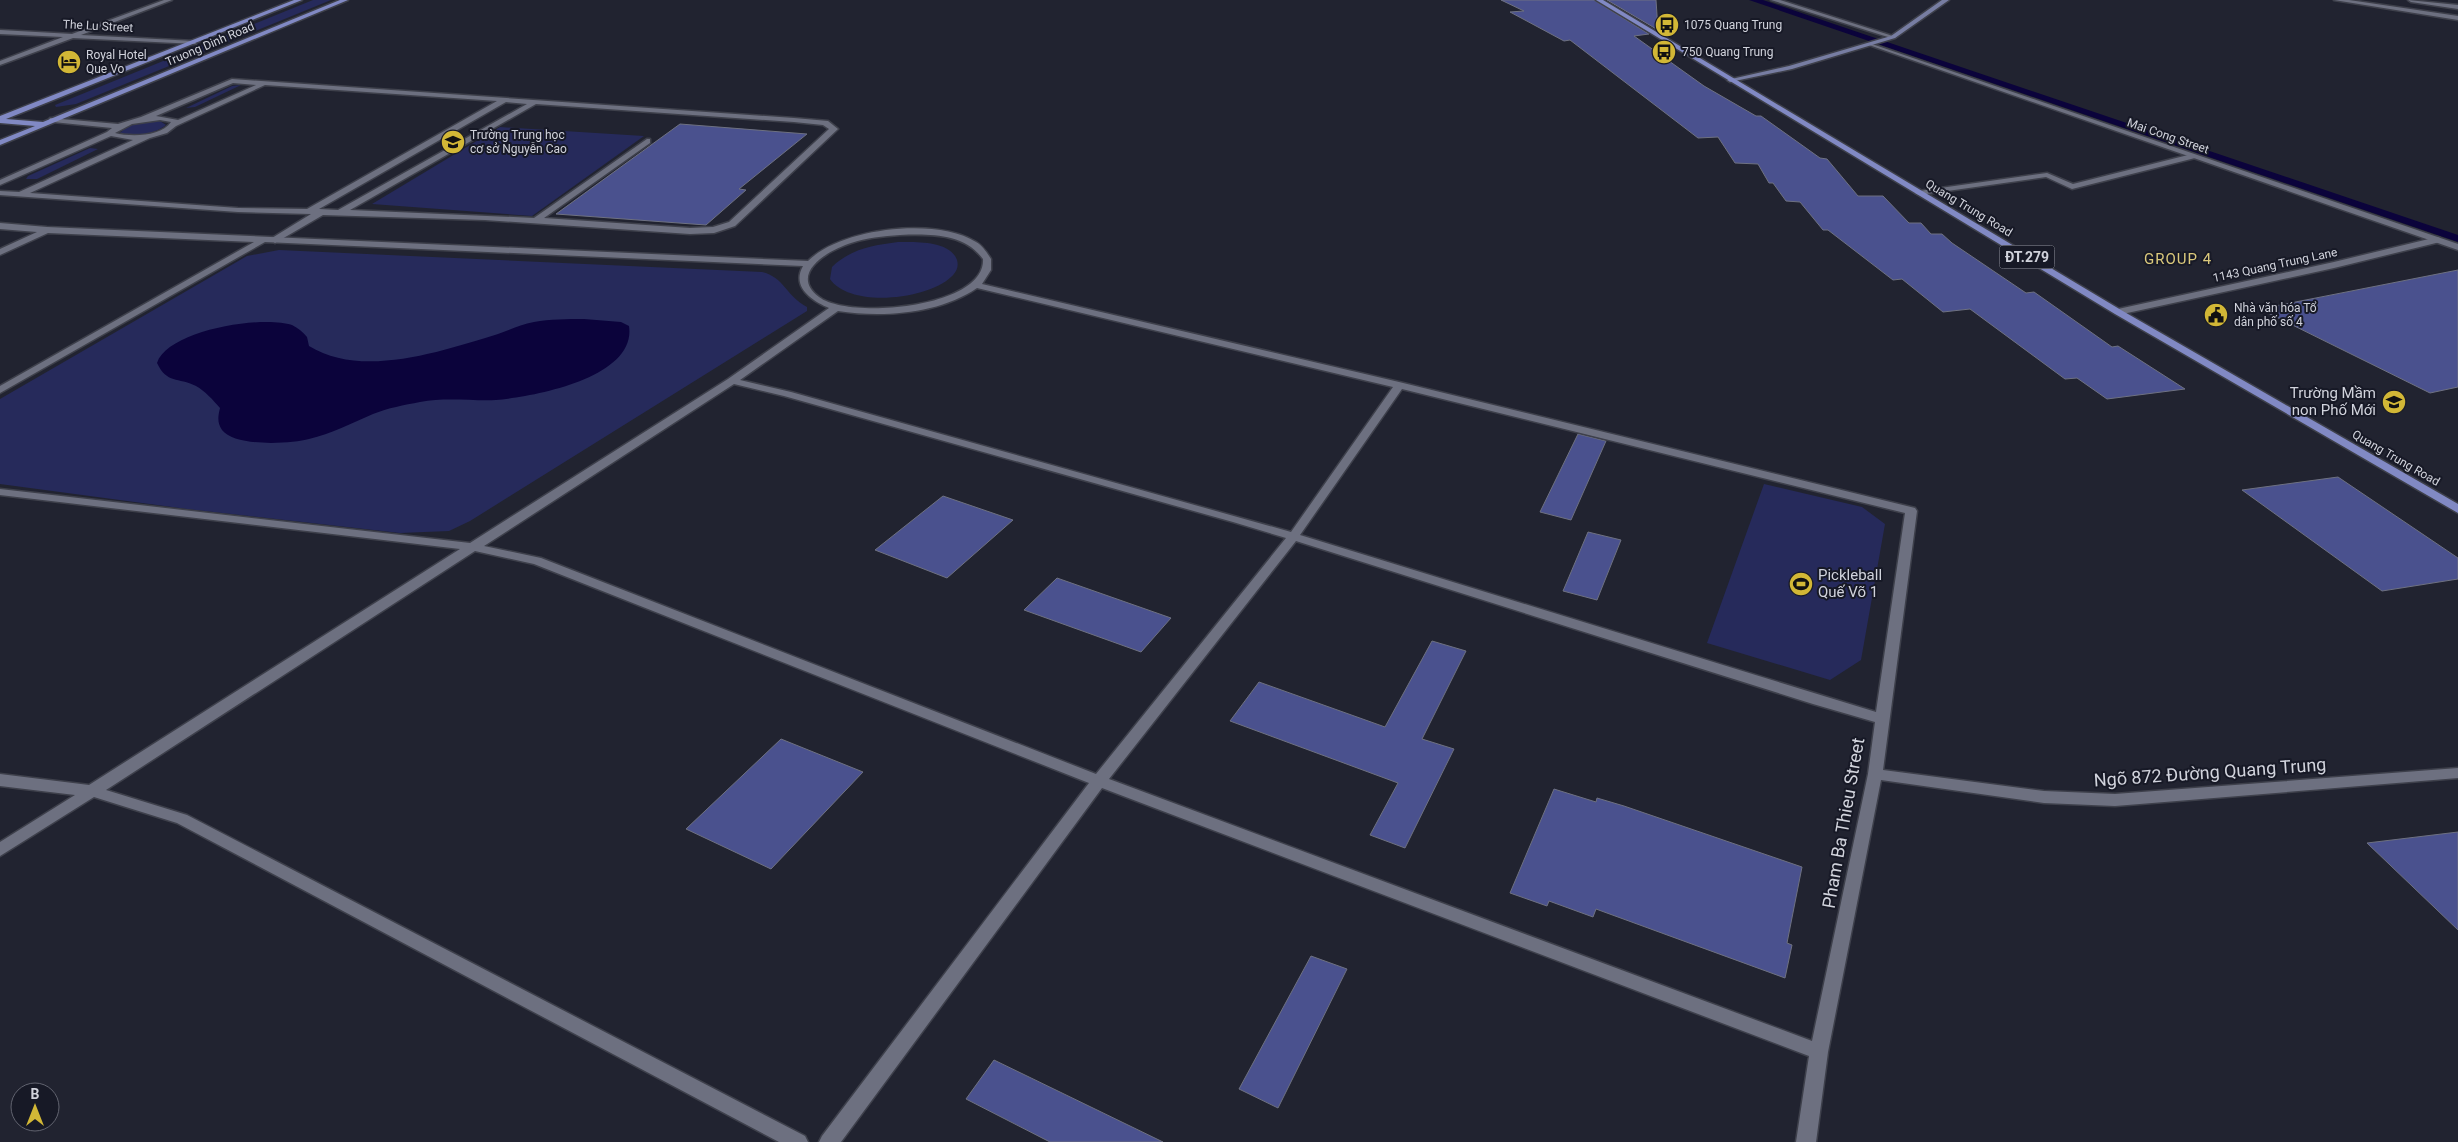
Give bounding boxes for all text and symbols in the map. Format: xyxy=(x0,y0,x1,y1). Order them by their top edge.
bus stop icon: 1075 Quang Trung xyxy=(1654,12,1680,38)
street label: The Lu Street xyxy=(62,17,134,35)
place label: 1075 Quang Trung xyxy=(1684,18,1782,32)
street label: Truong Dinh Road xyxy=(163,19,257,69)
bus stop icon: 750 Quang Trung xyxy=(1651,39,1677,65)
place label: 750 Quang Trung xyxy=(1682,45,1773,59)
place label: Royal Hotel Que Vo xyxy=(86,48,147,76)
hotel icon: Royal Hotel Que Vo xyxy=(56,49,82,75)
street label: Mai Cong Street xyxy=(2125,115,2211,157)
place label: Trường Trung học cơ sở Nguyễn Cao xyxy=(470,128,567,156)
school or university icon: Trường Trung học cơ sở Nguyễn Cao xyxy=(440,129,466,155)
street label: Quang Trung Road xyxy=(1923,177,2015,239)
street label: 1143 Quang Trung Lane xyxy=(2211,245,2339,285)
road number: ĐT.279 xyxy=(2000,246,2054,268)
district label: GROUP 4 xyxy=(2144,250,2212,268)
place label: Nhà văn hóa Tổ dân phố số 4 xyxy=(2234,301,2317,329)
public building icon: Nhà văn hóa Tổ dân phố số 4 xyxy=(2203,302,2229,328)
place label: Trường Mầm non Phố Mới xyxy=(2290,384,2376,419)
school or university icon: Trường Mầm non Phố Mới xyxy=(2381,389,2407,415)
street label: Quang Trung Road xyxy=(2350,427,2442,489)
place label: Pickleball Quế Võ 1 xyxy=(1818,566,1882,601)
sports icon: Pickleball Quế Võ 1 xyxy=(1788,571,1814,597)
street label: Pham Ba Thieu Street xyxy=(1818,736,1868,910)
street label: Ngõ 872 Đường Quang Trung xyxy=(2093,753,2327,791)
north arrow xyxy=(10,1082,60,1132)
text: B xyxy=(31,1086,40,1102)

